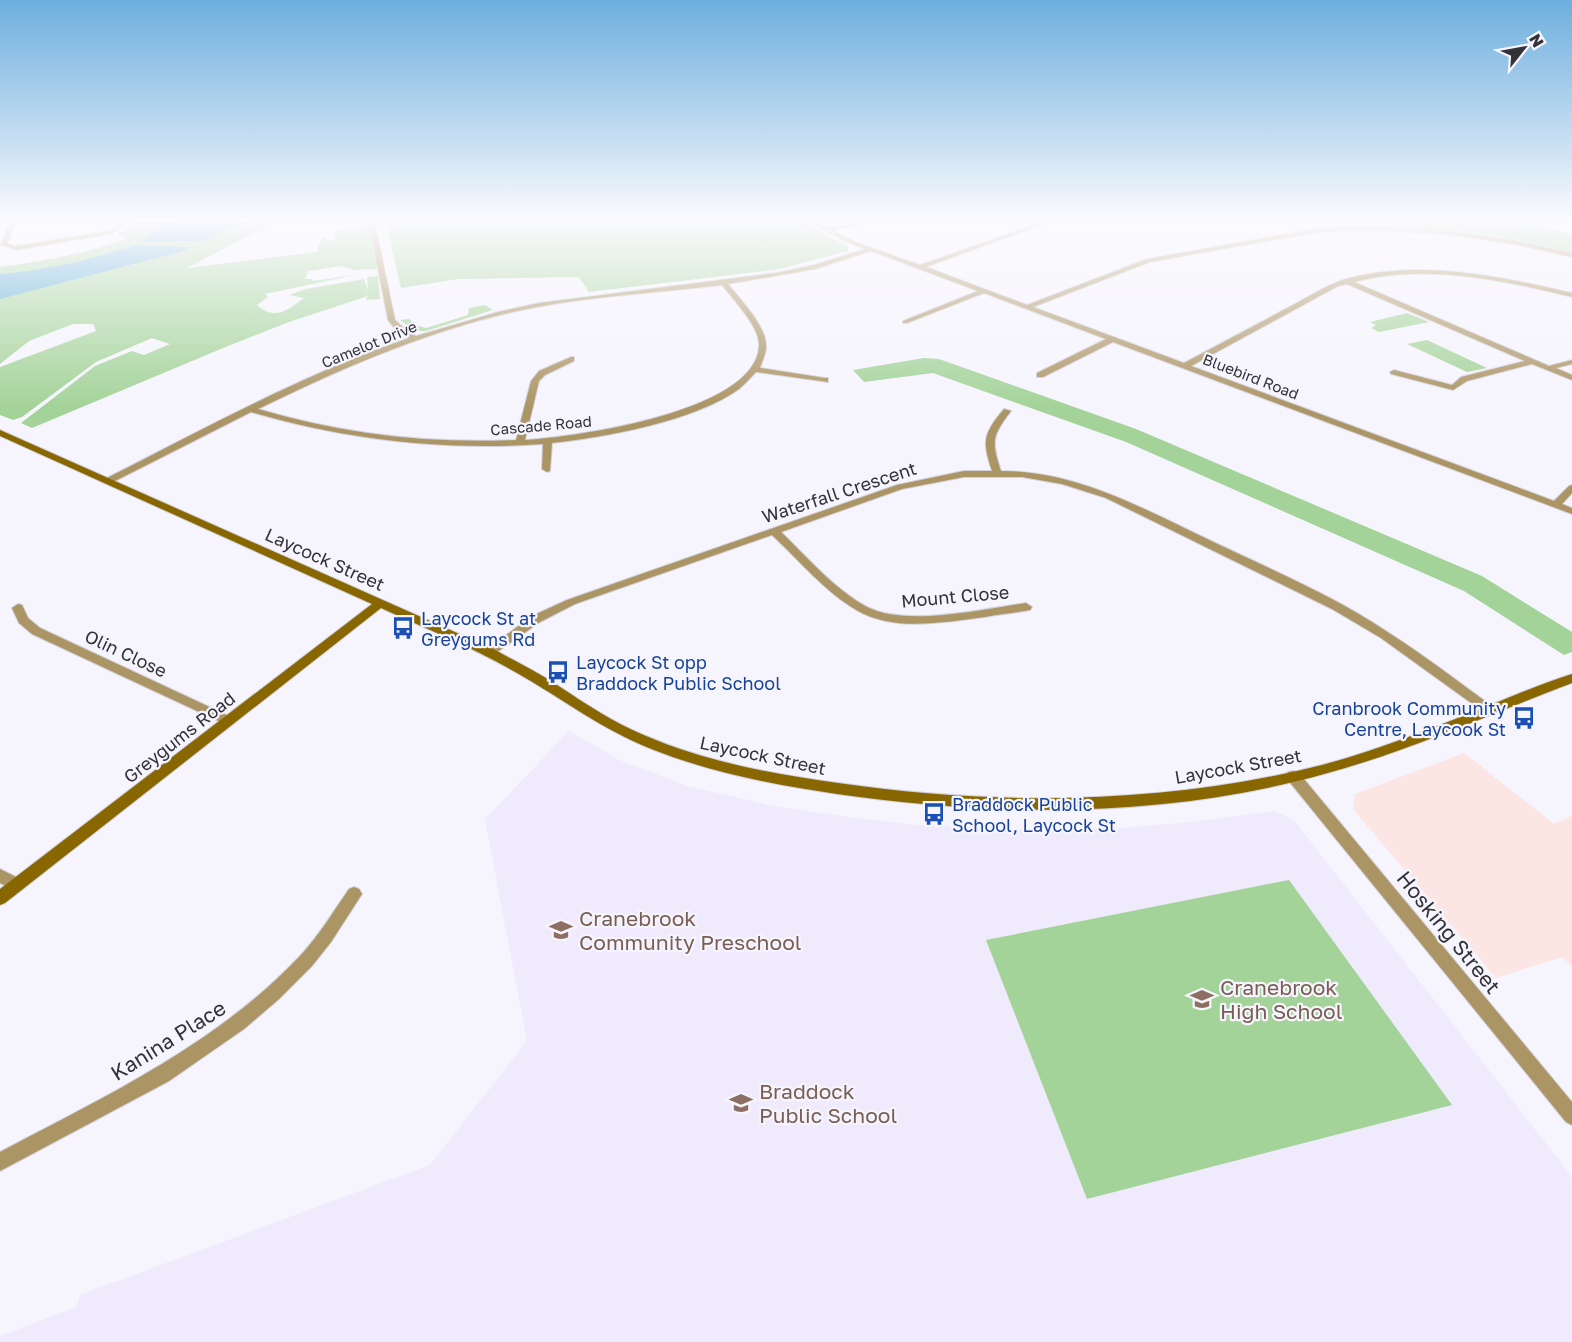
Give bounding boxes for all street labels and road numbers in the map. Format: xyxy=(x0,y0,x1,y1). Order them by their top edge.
street label: Camelot Drive xyxy=(319,317,420,371)
street label: Bluebird Road xyxy=(1200,349,1302,403)
street label: Cascade Road xyxy=(490,412,592,438)
street label: Waterfall Crescent xyxy=(759,457,919,527)
street label: Laycock Street xyxy=(262,523,388,595)
street label: Mount Close xyxy=(900,580,1010,612)
street label: Olin Close xyxy=(81,624,171,682)
street label: Greygums Road xyxy=(119,687,239,787)
street label: Laycock Street xyxy=(698,731,828,779)
street label: Laycock Street xyxy=(1173,744,1303,788)
street label: Hosking Street xyxy=(1392,865,1506,999)
street label: Kanina Place xyxy=(106,994,230,1086)

